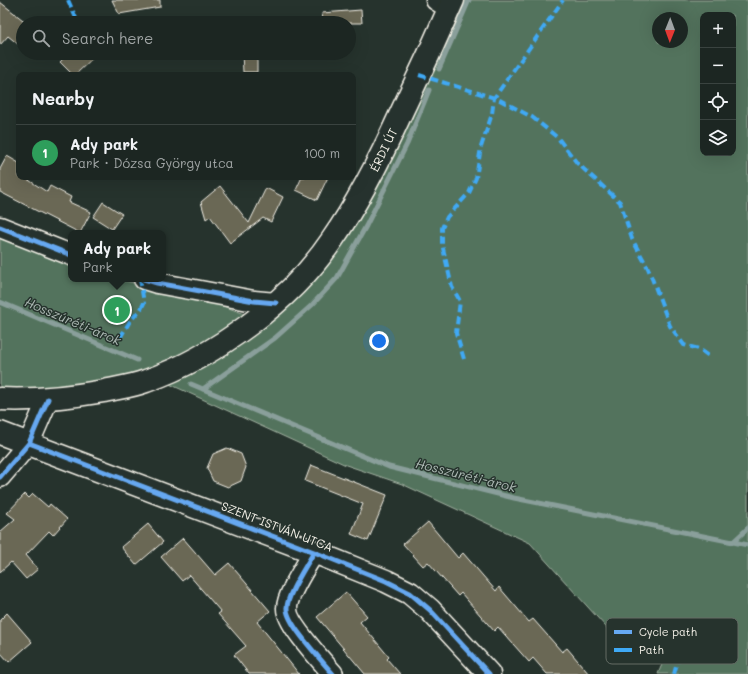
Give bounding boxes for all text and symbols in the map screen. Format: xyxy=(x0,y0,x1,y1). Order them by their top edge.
north arrow xyxy=(652,12,688,48)
map controls xyxy=(700,12,736,156)
button: + xyxy=(700,12,736,48)
search box xyxy=(16,16,356,60)
icon: search xyxy=(30,27,52,49)
text: Search here xyxy=(62,28,153,48)
button: − xyxy=(700,48,736,84)
button: locate xyxy=(700,84,736,120)
text: Nearby xyxy=(32,87,94,109)
button: layers xyxy=(700,120,736,156)
street label: ÉRDI ÚT xyxy=(366,125,401,174)
text: Ady park xyxy=(70,134,138,154)
text: 1 xyxy=(42,144,48,161)
text: 100 m xyxy=(304,144,340,161)
text: Park · Dózsa György utca xyxy=(70,154,234,171)
popup xyxy=(68,230,166,282)
text: Ady park xyxy=(83,238,151,258)
text: Park xyxy=(83,258,112,275)
water label: Hosszúréti-árok xyxy=(22,293,125,349)
pin: 1 xyxy=(104,295,130,325)
your location xyxy=(369,331,389,351)
water label: Hosszúréti-árok xyxy=(414,454,519,495)
street label: SZENT ISTVÁN UTCA xyxy=(219,497,335,555)
legend xyxy=(606,618,738,664)
text: Cycle path xyxy=(639,624,697,639)
text: Path xyxy=(639,642,664,657)

